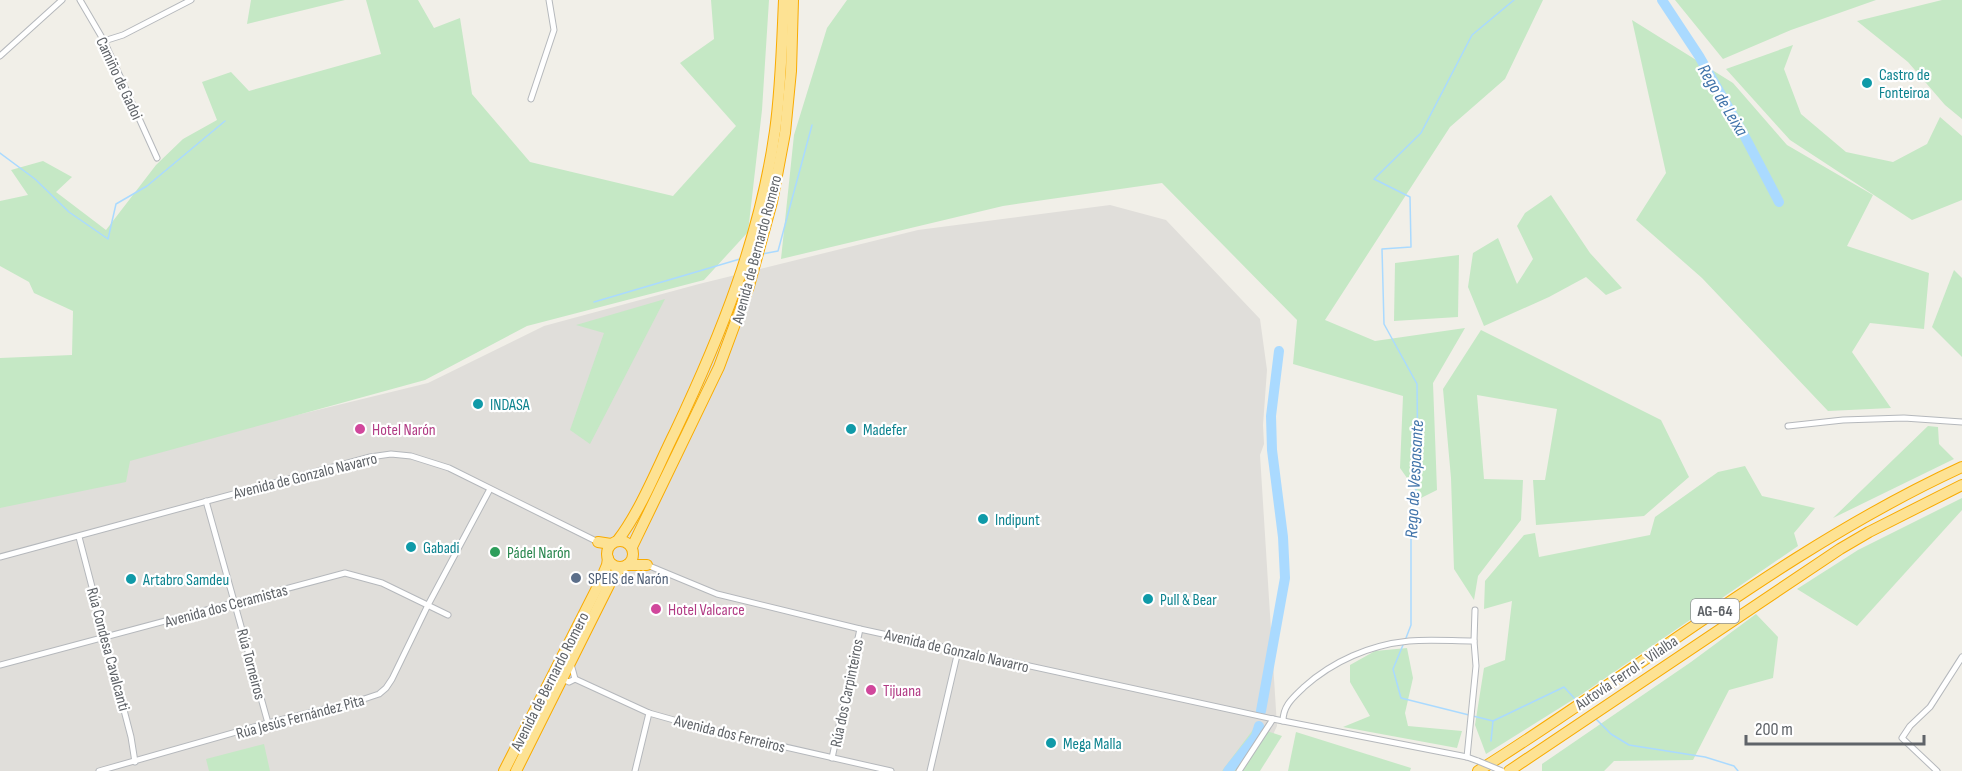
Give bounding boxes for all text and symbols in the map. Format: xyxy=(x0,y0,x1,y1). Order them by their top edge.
street label: Camiño de Gadoi xyxy=(91,34,146,123)
water label: Rego de Leixa xyxy=(1693,61,1753,140)
place label: Castro de Fonteiroa xyxy=(1879,66,1930,103)
marker: Castro de Fonteiroa xyxy=(1860,76,1874,90)
street label: Avenida de Bernardo Romero xyxy=(728,173,786,327)
place label: INDASA xyxy=(490,396,530,415)
marker: INDASA xyxy=(471,397,485,411)
water label: Rego de Vespasante xyxy=(1401,419,1428,539)
place label: Hotel Narón xyxy=(372,421,436,440)
place label: Madefer xyxy=(863,421,907,440)
marker: Hotel Narón xyxy=(353,422,367,436)
marker: Madefer xyxy=(844,422,858,436)
street label: Avenida de Gonzalo Navarro xyxy=(231,449,379,504)
place label: Indipunt xyxy=(995,511,1040,530)
marker: Indipunt xyxy=(976,512,990,526)
place label: Gabadi xyxy=(423,539,460,558)
marker: Gabadi xyxy=(404,540,418,554)
place label: Pádel Narón xyxy=(507,544,570,563)
marker: Pádel Narón xyxy=(488,545,502,559)
place label: SPEIS de Narón xyxy=(588,570,669,589)
place label: Artabro Samdeu xyxy=(142,571,229,590)
marker: SPEIS de Narón xyxy=(569,571,583,585)
marker: Artabro Samdeu xyxy=(124,572,138,586)
street label: Avenida dos Ceramistas xyxy=(162,581,290,632)
street label: Rúa Condesa Cavalcanti xyxy=(82,586,133,713)
place label: Pull & Bear xyxy=(1160,591,1217,610)
marker: Pull & Bear xyxy=(1141,592,1155,606)
road number: AG-64 xyxy=(1691,599,1739,623)
place label: Hotel Valcarce xyxy=(668,601,745,620)
marker: Hotel Valcarce xyxy=(649,602,663,616)
street label: Avenida de Bernardo Romero xyxy=(507,609,594,755)
street label: Avenida de Gonzalo Navarro xyxy=(882,625,1031,677)
street label: Rúa Torneiros xyxy=(232,627,269,702)
street label: Autovía Ferrol - Vilalba xyxy=(1571,632,1682,715)
street label: Rúa dos Carpinteiros xyxy=(827,637,868,749)
place label: Tijuana xyxy=(883,682,921,701)
marker: Tijuana xyxy=(864,683,878,697)
street label: Rúa Jesús Fernández Pita xyxy=(234,691,367,744)
scale bar xyxy=(1746,708,1924,746)
street label: Avenida dos Ferreiros xyxy=(671,711,787,757)
text: 200 m xyxy=(1755,719,1793,740)
place label: Mega Malla xyxy=(1063,735,1122,754)
marker: Mega Malla xyxy=(1044,736,1058,750)

